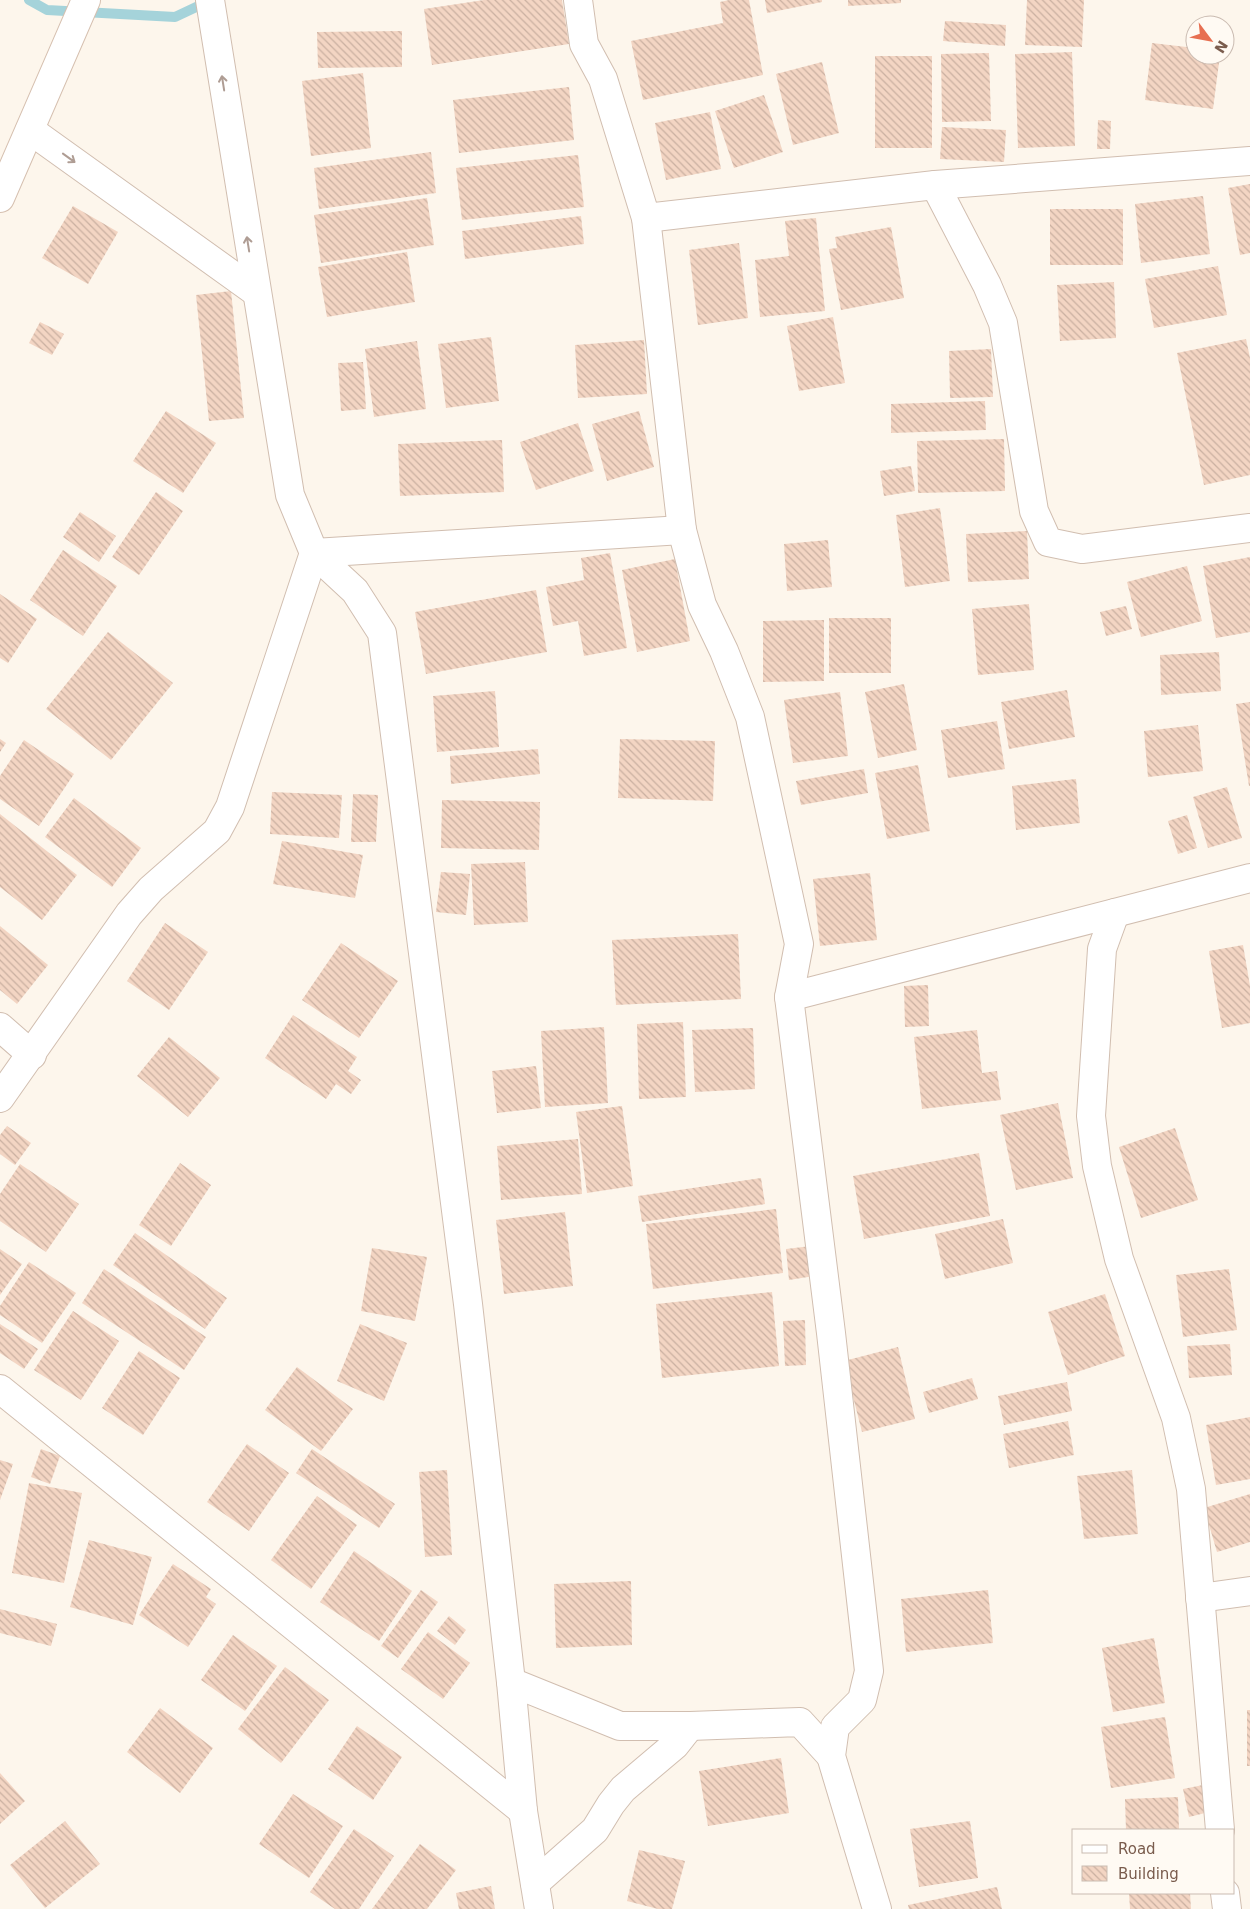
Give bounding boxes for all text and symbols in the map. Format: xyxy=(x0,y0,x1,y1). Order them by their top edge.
north arrow xyxy=(1185,15,1235,65)
text: N xyxy=(1211,38,1231,56)
one-way arrow xyxy=(218,75,228,91)
one-way arrow xyxy=(62,153,76,163)
one-way arrow xyxy=(243,236,253,252)
legend xyxy=(1072,1829,1235,1894)
text: Road xyxy=(1118,1840,1156,1858)
text: Building xyxy=(1118,1865,1179,1883)

